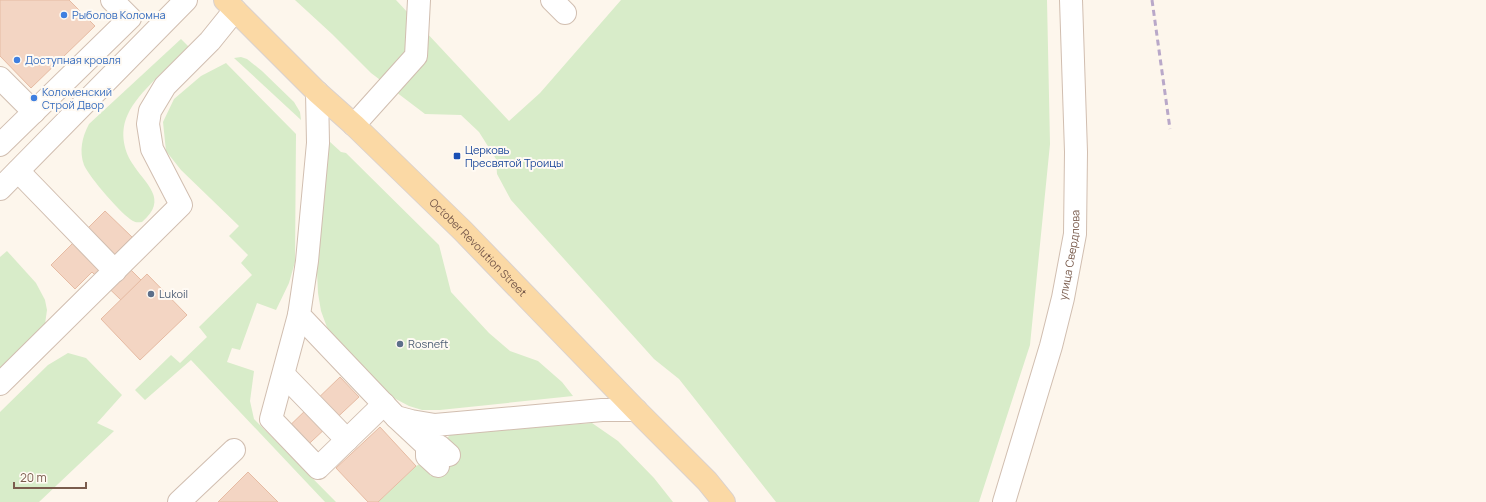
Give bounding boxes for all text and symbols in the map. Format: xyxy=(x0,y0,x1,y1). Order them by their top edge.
place label: Рыболов Коломна xyxy=(72,7,166,22)
marker: Рыболов Коломна xyxy=(59,10,69,20)
place label: Доступная кровля xyxy=(25,52,121,67)
marker: Доступная кровля xyxy=(12,55,22,65)
place label: Коломенский Строй Двор xyxy=(42,84,112,112)
marker: Коломенский Строй Двор xyxy=(29,93,39,103)
place label: Церковь Пресвятой Троицы xyxy=(465,142,564,170)
marker: Церковь Пресвятой Троицы xyxy=(452,151,462,161)
street label: October Revolution Street xyxy=(427,195,530,300)
street label: улица Свердлова xyxy=(1055,210,1082,301)
place label: Lukoil xyxy=(159,286,188,301)
marker: Lukoil xyxy=(146,289,156,299)
place label: Rosneft xyxy=(408,336,448,351)
marker: Rosneft xyxy=(395,339,405,349)
scale bar xyxy=(14,464,86,490)
text: 20 m xyxy=(20,469,47,486)

